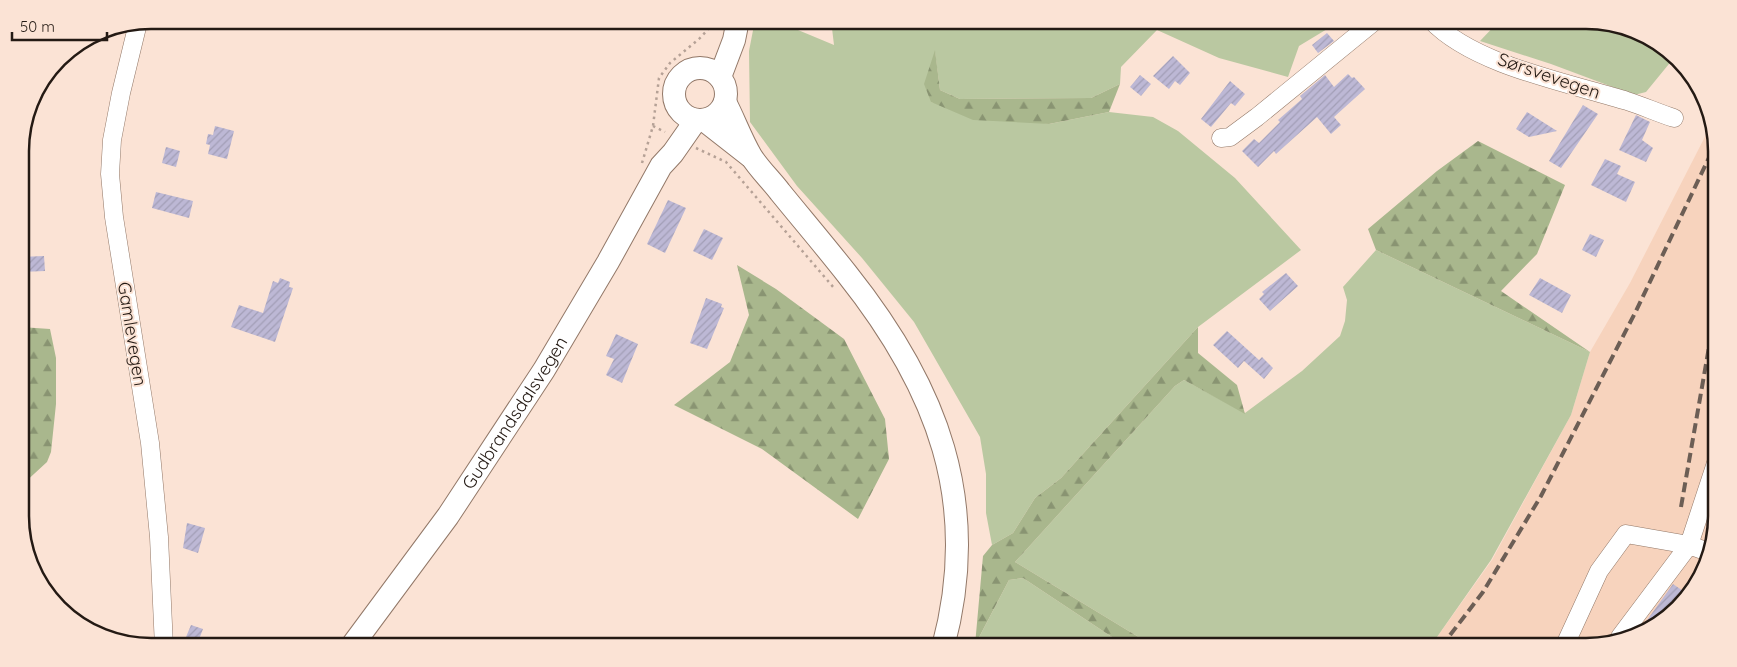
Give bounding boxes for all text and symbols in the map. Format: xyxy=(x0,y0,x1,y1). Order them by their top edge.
scale bar xyxy=(12,10,108,42)
text: 50 m xyxy=(20,17,55,36)
street label: Sørsvevegen xyxy=(1495,47,1603,104)
street label: Gamlevegen xyxy=(113,280,152,388)
street label: Gudbrandsdalsvegen xyxy=(457,332,572,493)

